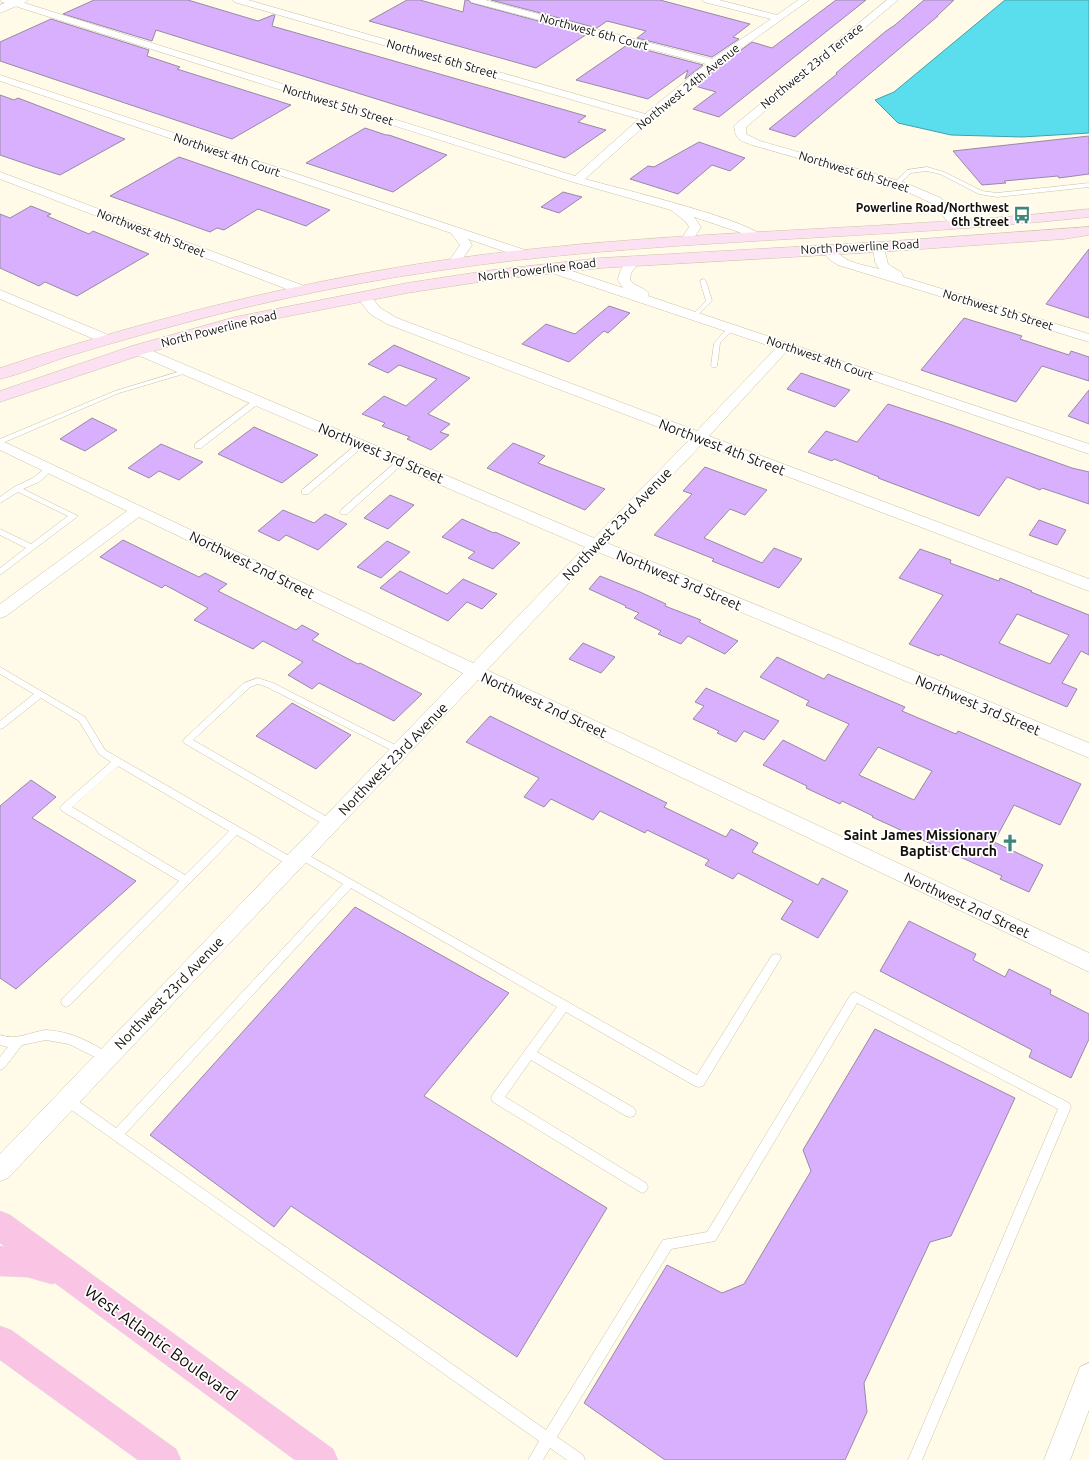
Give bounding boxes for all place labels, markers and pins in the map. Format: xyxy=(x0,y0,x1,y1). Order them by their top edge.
place label: Powerline Road/Northwest 6th Street xyxy=(856,201,1009,228)
bus stop icon: Powerline Road/Northwest 6th Street xyxy=(1012,205,1032,225)
place label: Saint James Missionary Baptist Church xyxy=(844,827,998,859)
church icon: Saint James Missionary Baptist Church xyxy=(1000,833,1020,853)

